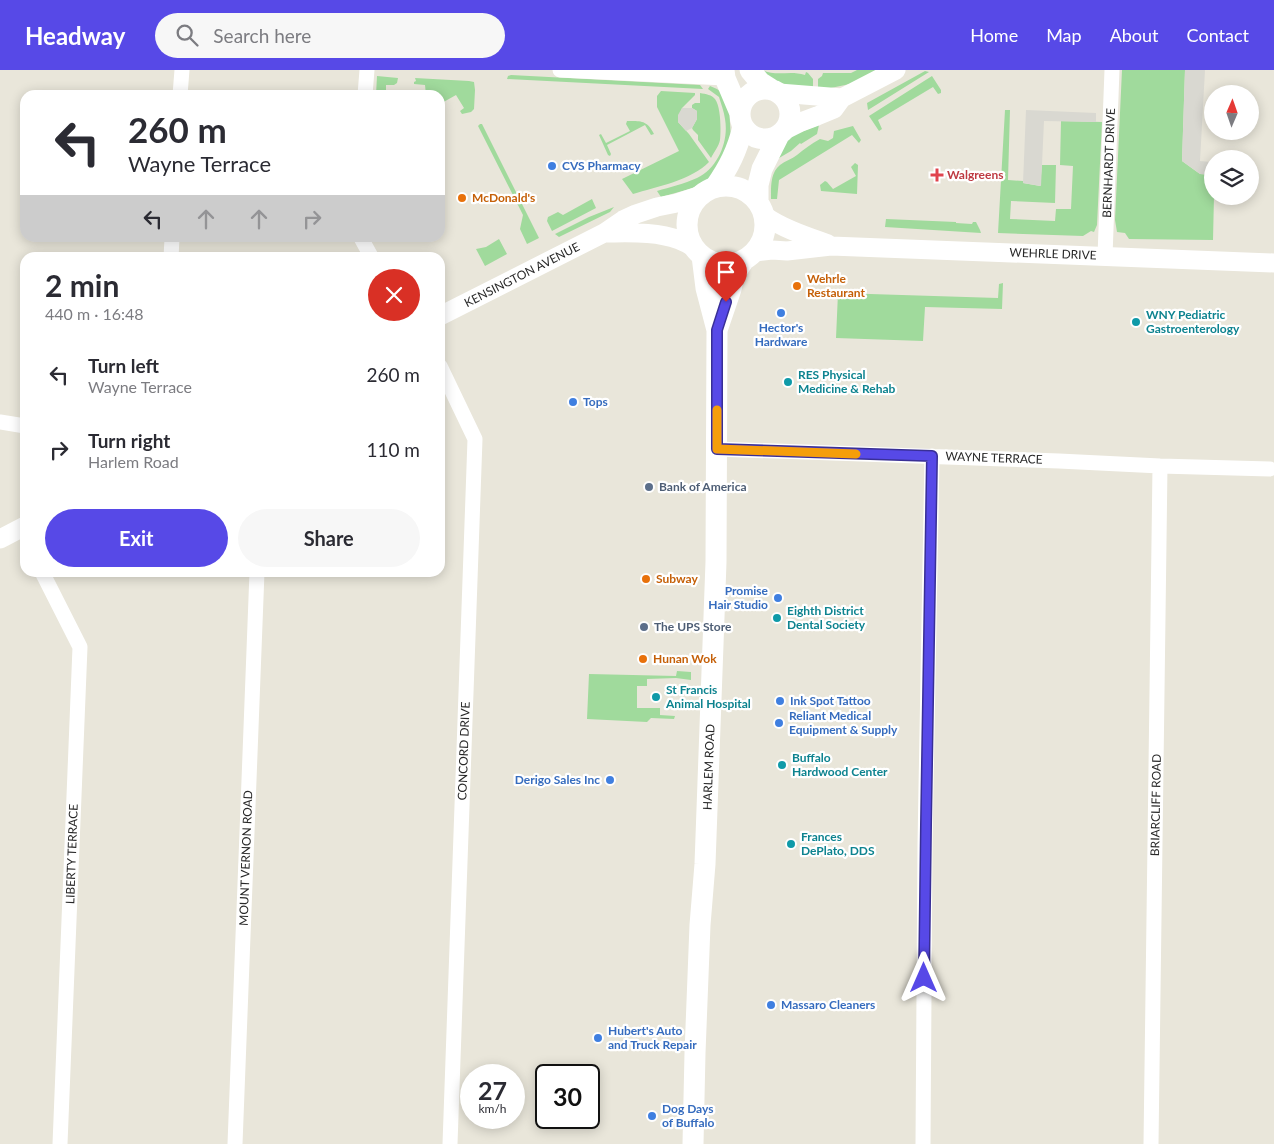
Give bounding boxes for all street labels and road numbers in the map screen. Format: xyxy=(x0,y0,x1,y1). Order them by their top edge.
street label: BERNHARDT DRIVE xyxy=(1099,108,1118,218)
street label: KENSINGTON AVENUE xyxy=(462,239,582,310)
street label: WEHRLE DRIVE xyxy=(1009,244,1097,263)
street label: WAYNE TERRACE xyxy=(945,448,1043,467)
street label: CONCORD DRIVE xyxy=(454,701,473,801)
street label: HARLEM ROAD xyxy=(700,724,717,810)
street label: BRIARCLIFF ROAD xyxy=(1147,754,1164,856)
street label: MOUNT VERNON ROAD xyxy=(236,790,255,926)
street label: LIBERTY TERRACE xyxy=(62,804,81,904)

